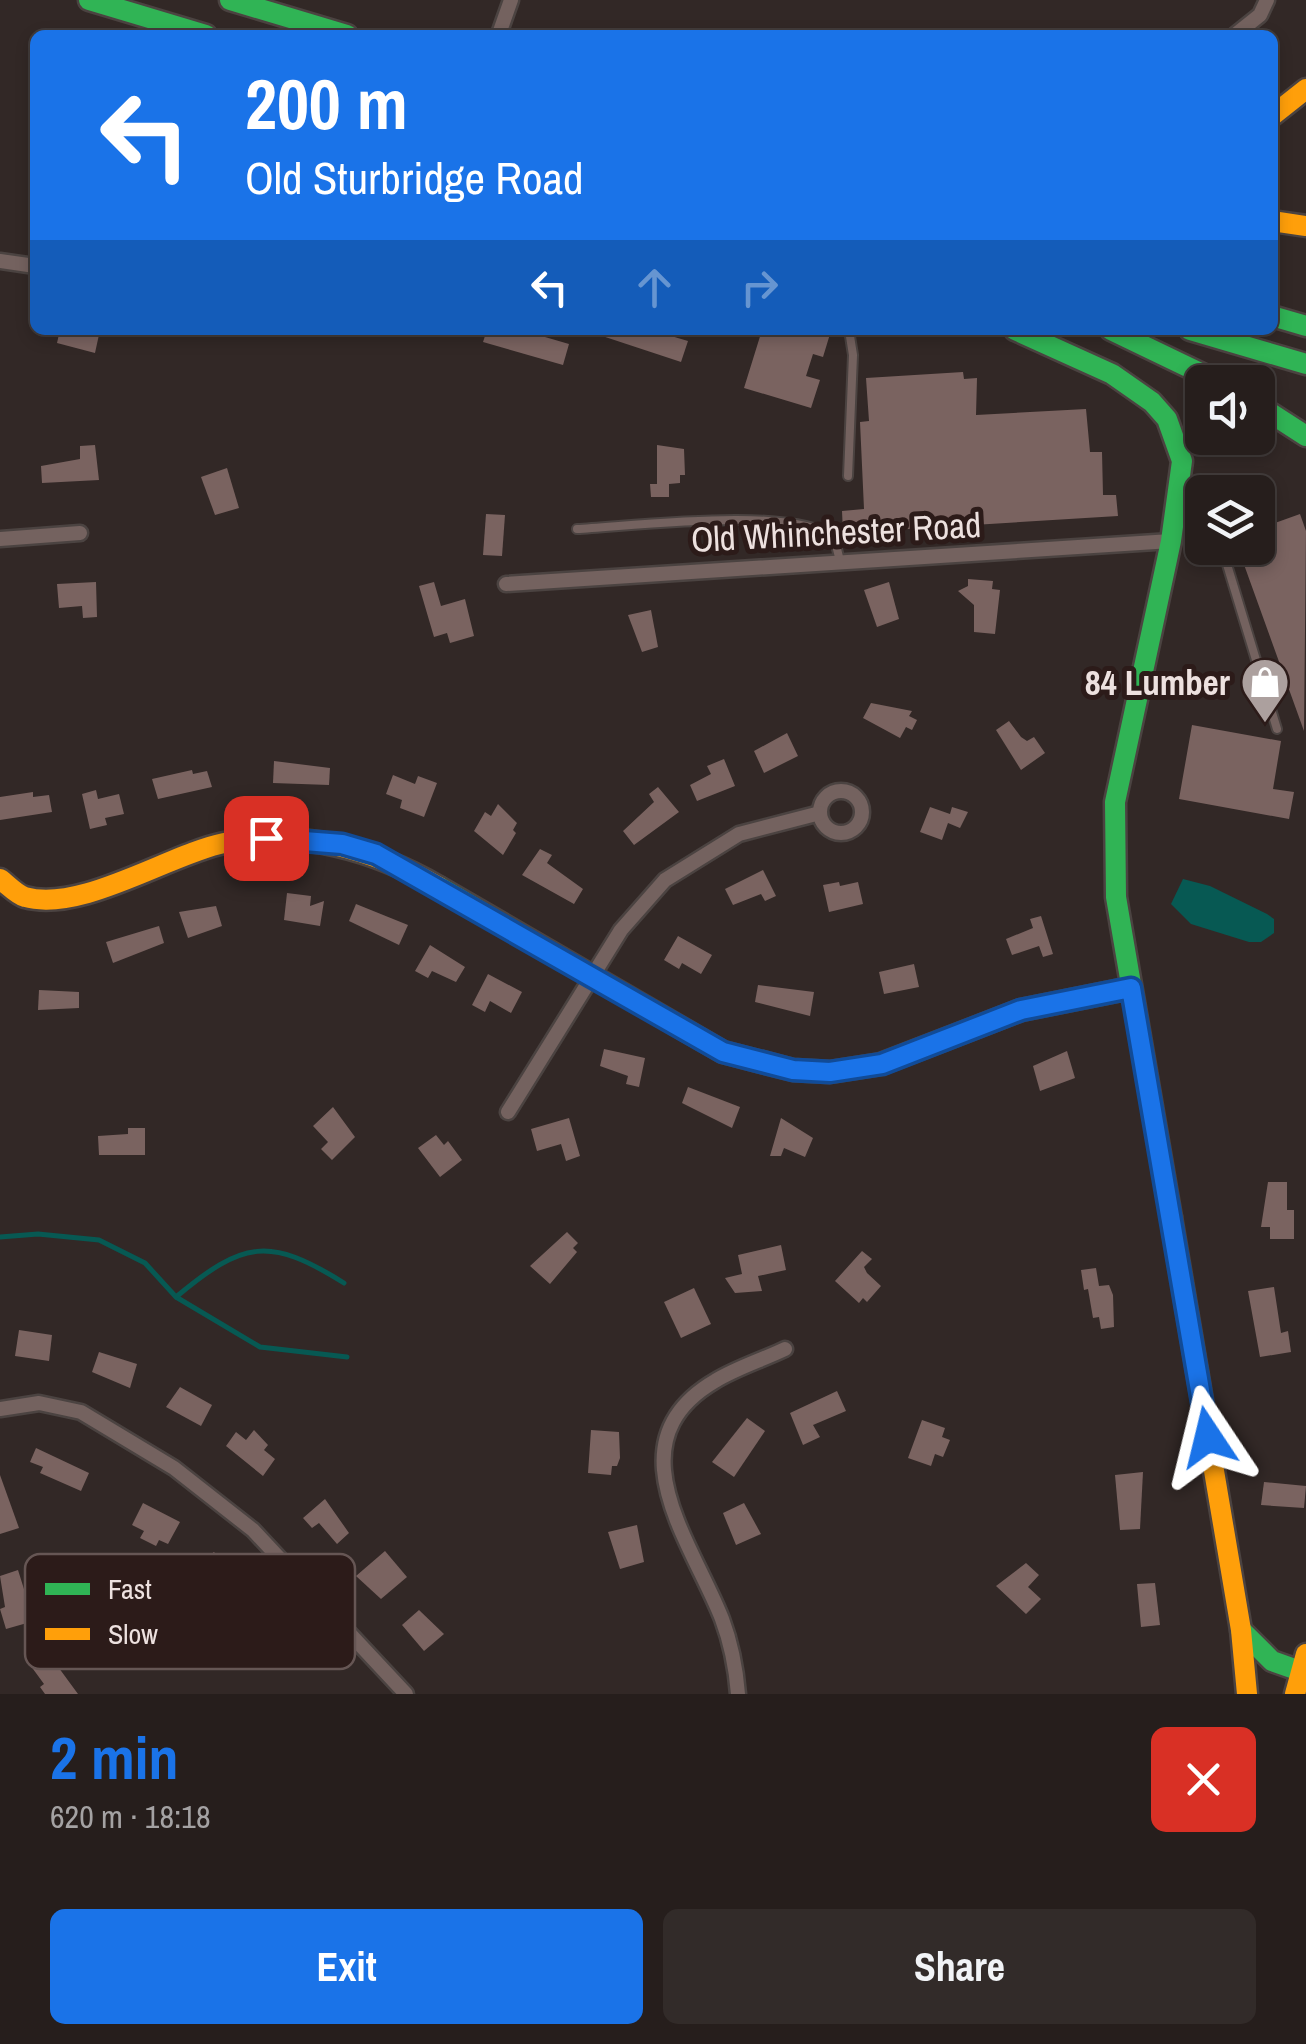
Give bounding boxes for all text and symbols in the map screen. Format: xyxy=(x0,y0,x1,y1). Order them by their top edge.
text: 200 m xyxy=(245,57,408,151)
icon: left xyxy=(80,70,210,200)
text: Old Sturbridge Road xyxy=(245,147,583,208)
icon: left xyxy=(522,260,577,315)
icon: ahead xyxy=(627,260,682,315)
icon: right xyxy=(732,260,787,315)
map controls xyxy=(1185,365,1275,565)
button: sound xyxy=(1185,365,1275,455)
button: layers xyxy=(1185,475,1275,565)
street label: Old Whinchester Road xyxy=(690,501,982,563)
shop icon: 84 Lumber xyxy=(1239,656,1291,724)
place label: 84 Lumber xyxy=(1085,659,1231,706)
pin xyxy=(224,796,309,881)
icon: arrive xyxy=(239,811,294,866)
position arrow xyxy=(1156,1385,1260,1489)
legend xyxy=(25,1554,355,1669)
text: Fast xyxy=(108,1570,152,1608)
text: Slow xyxy=(108,1615,158,1653)
text: 2 min xyxy=(50,1717,179,1798)
button: close xyxy=(1151,1727,1256,1832)
text: 620 m · 18:18 xyxy=(50,1795,210,1838)
button: Exit xyxy=(50,1909,643,2024)
button: Share xyxy=(663,1909,1256,2024)

